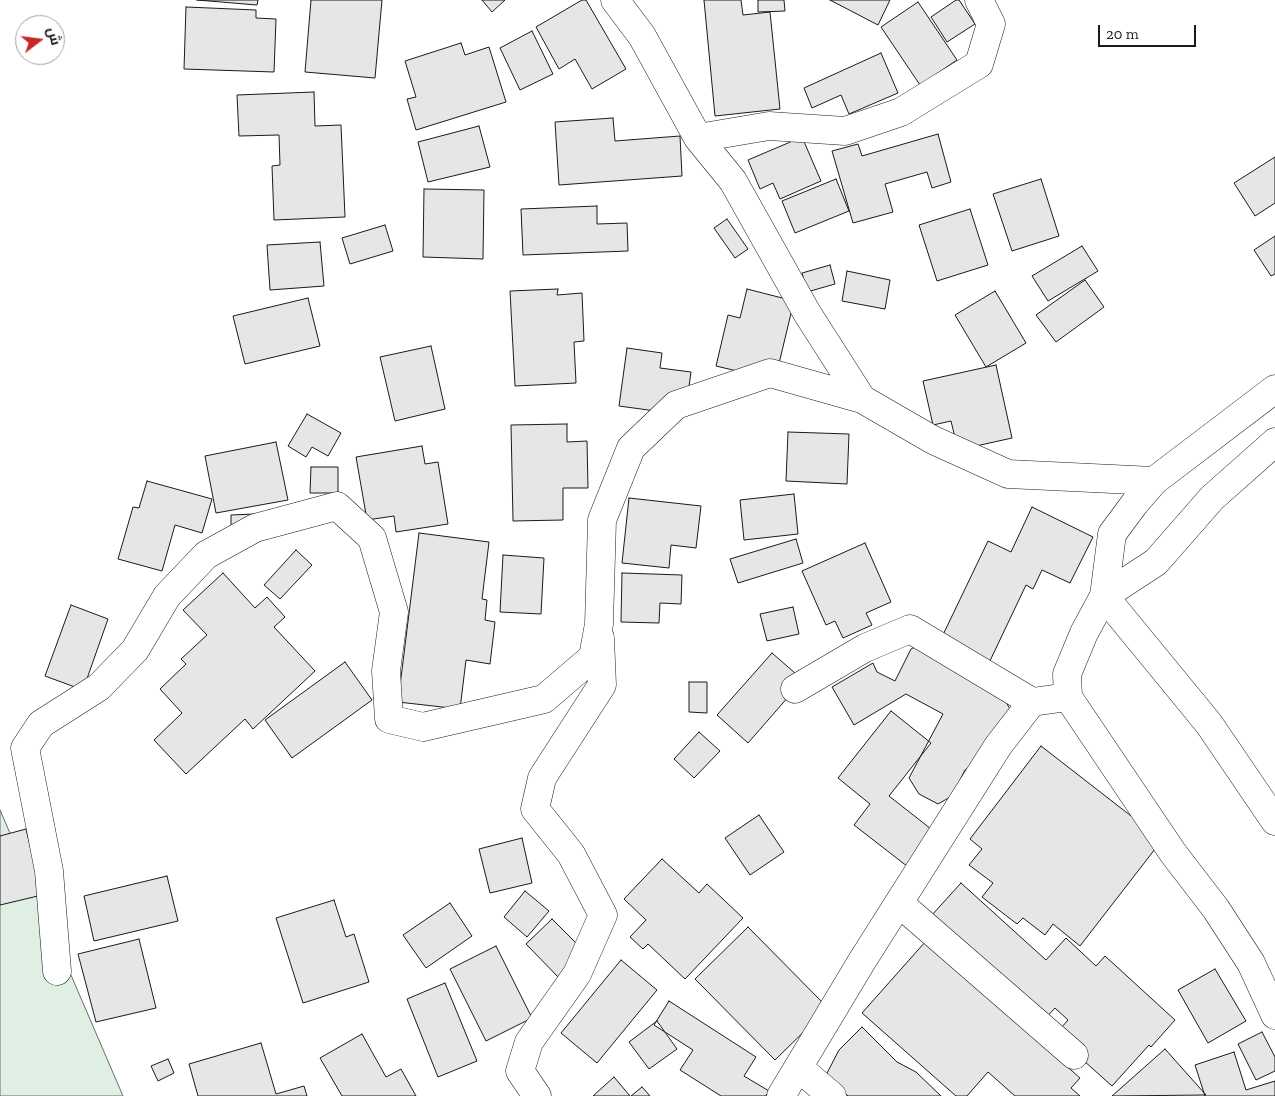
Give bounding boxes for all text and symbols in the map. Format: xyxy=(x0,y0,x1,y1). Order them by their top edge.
north arrow xyxy=(15,15,65,65)
scale bar xyxy=(1100,15,1198,47)
text: ش xyxy=(43,25,65,47)
text: 20 m xyxy=(1106,25,1139,43)

